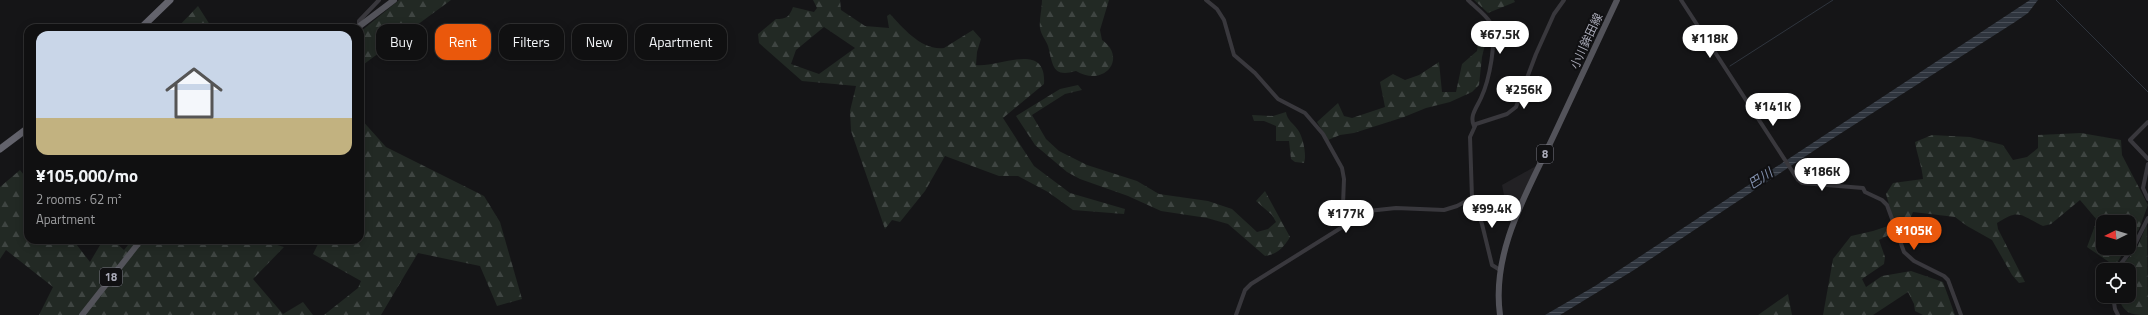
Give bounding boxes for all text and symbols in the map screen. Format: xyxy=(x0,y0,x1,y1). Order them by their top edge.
street label: 小川鉾田線 xyxy=(1565,10,1607,72)
pin: ¥67.5K xyxy=(1467,21,1533,55)
chip: Buy xyxy=(376,24,427,60)
chip: Rent xyxy=(435,24,491,60)
chip: Filters xyxy=(499,24,564,60)
chip: New xyxy=(572,24,627,60)
chip: Apartment xyxy=(635,24,727,60)
text: ¥67.5K xyxy=(1480,24,1520,44)
pin: ¥118K xyxy=(1682,25,1738,59)
text: ¥118K xyxy=(1692,28,1728,48)
icon: home xyxy=(158,57,230,129)
pin: ¥256K xyxy=(1496,76,1552,110)
text: ¥256K xyxy=(1506,79,1542,99)
pin: ¥141K xyxy=(1745,93,1801,127)
text: ¥141K xyxy=(1755,96,1791,116)
road number: 8 xyxy=(1537,145,1553,163)
pin: ¥186K xyxy=(1794,158,1850,192)
water label: 巴川 xyxy=(1744,161,1778,193)
text: ¥186K xyxy=(1804,161,1840,181)
text: ¥105,000/mo xyxy=(36,163,138,189)
text: 2 rooms · 62 m² xyxy=(36,189,122,209)
pin: ¥99.4K xyxy=(1459,195,1525,229)
text: ¥99.4K xyxy=(1472,198,1512,218)
pin: ¥177K xyxy=(1318,200,1374,234)
text: ¥177K xyxy=(1328,203,1364,223)
text: Apartment xyxy=(36,209,95,229)
north arrow xyxy=(2096,215,2136,255)
map controls xyxy=(2096,215,2136,303)
pin: ¥105K xyxy=(1886,217,1942,251)
text: ¥105K xyxy=(1896,220,1932,240)
button: locate xyxy=(2096,263,2136,303)
road number: 18 xyxy=(100,268,122,286)

